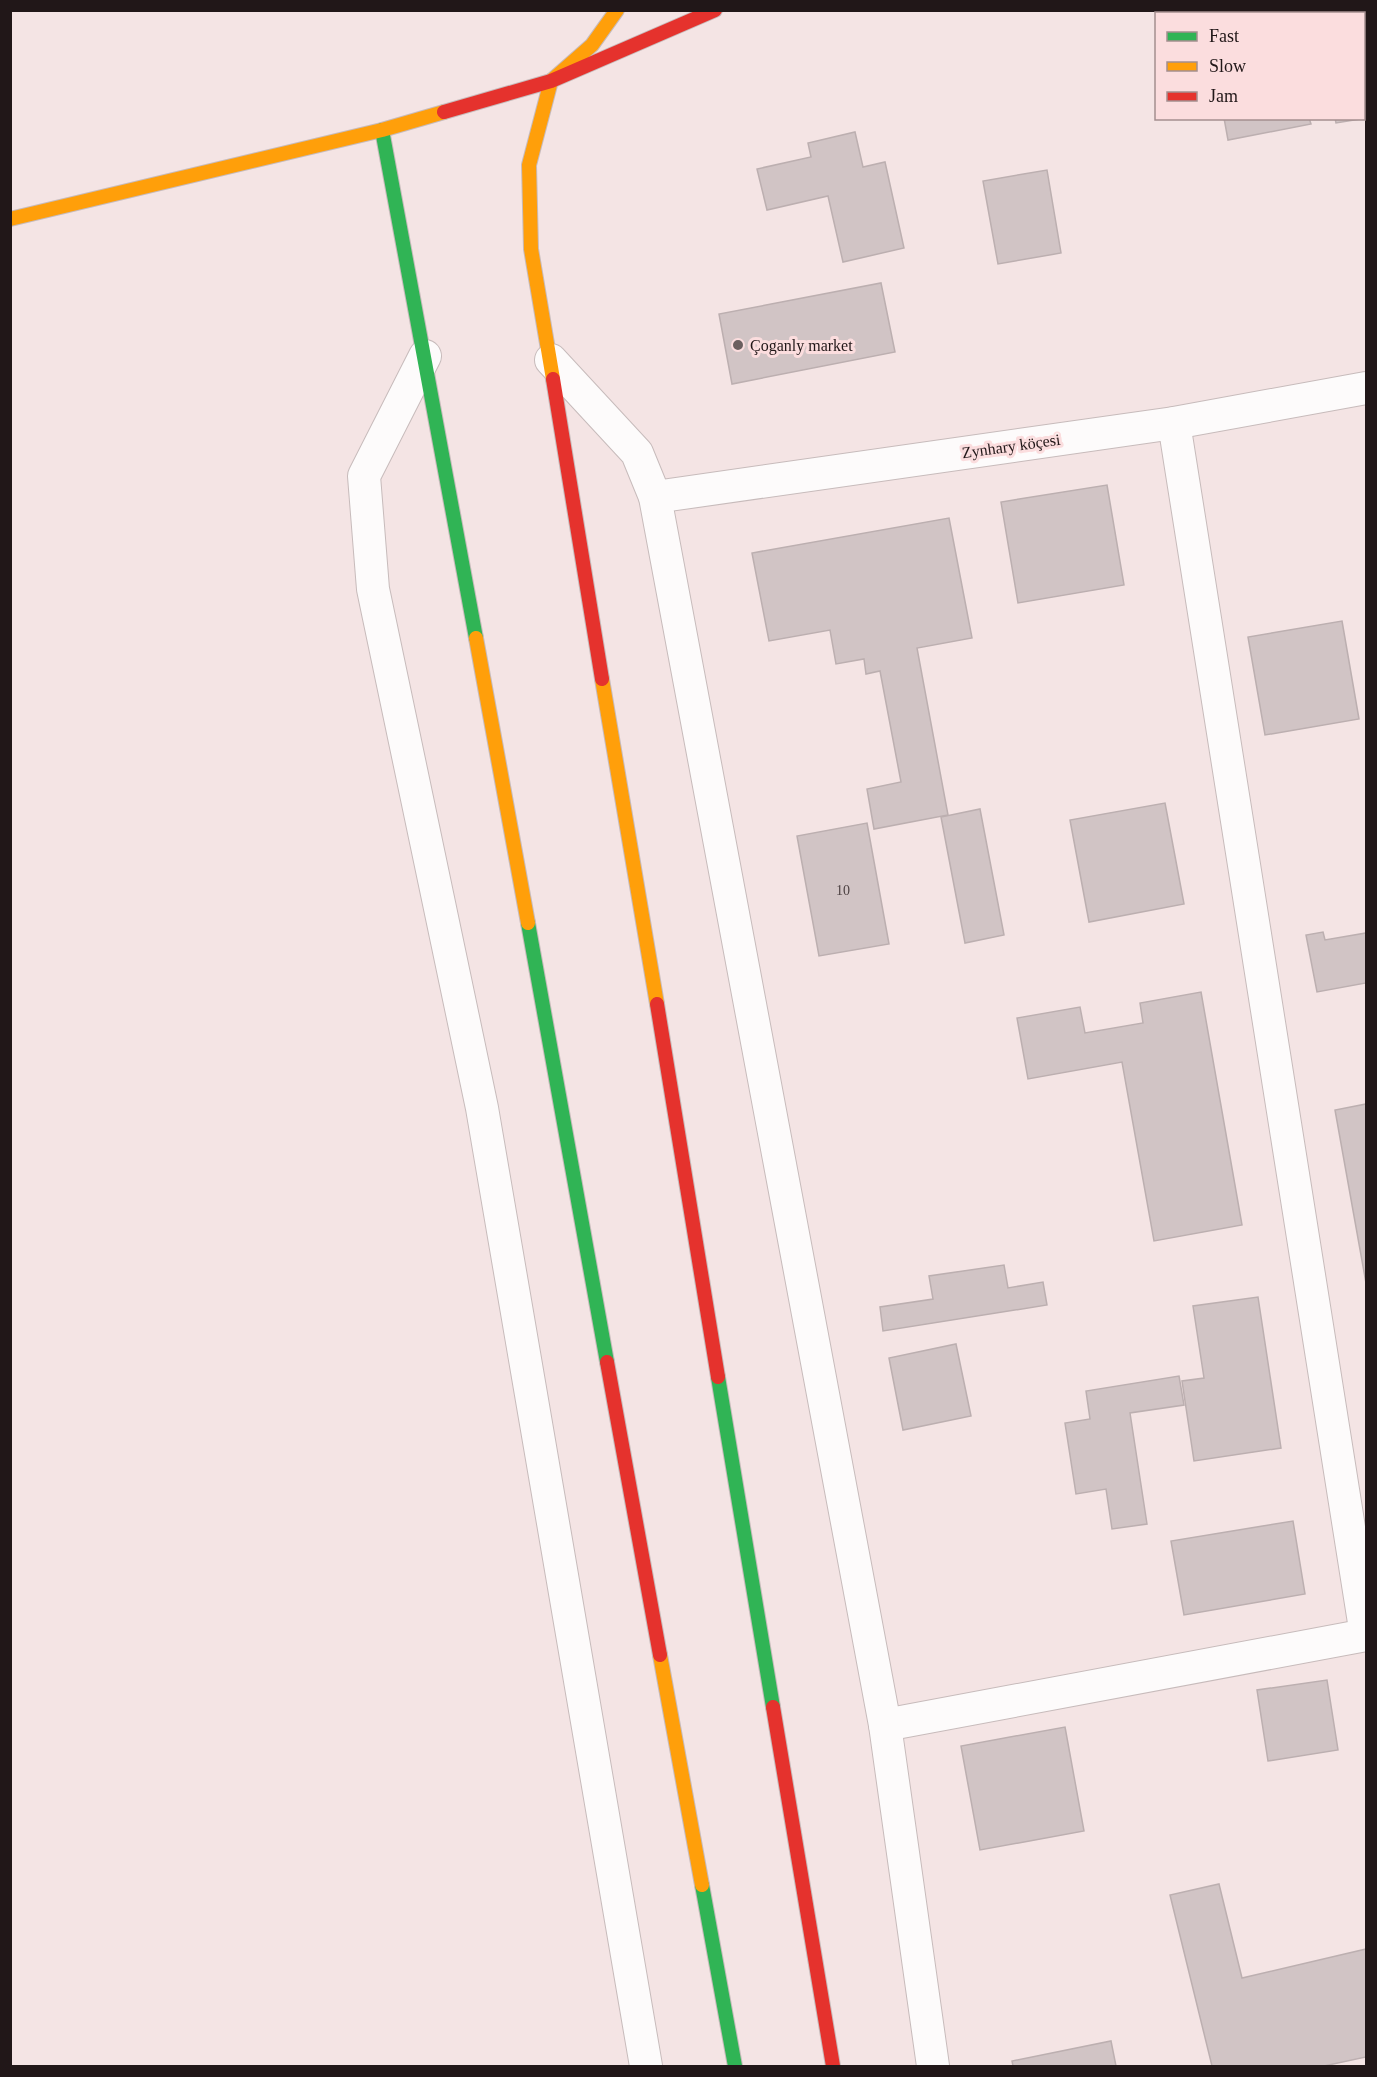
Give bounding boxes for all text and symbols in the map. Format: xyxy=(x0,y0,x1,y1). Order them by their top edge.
legend xyxy=(1155,12,1365,120)
text: Fast xyxy=(1209,26,1239,46)
text: Slow xyxy=(1209,56,1246,76)
text: Jam xyxy=(1209,86,1238,106)
place label: Çoganly market xyxy=(750,337,853,355)
marker: Çoganly market xyxy=(731,338,745,352)
street label: Zynhary köçesi xyxy=(961,431,1062,462)
house number: 10 xyxy=(836,883,850,898)

